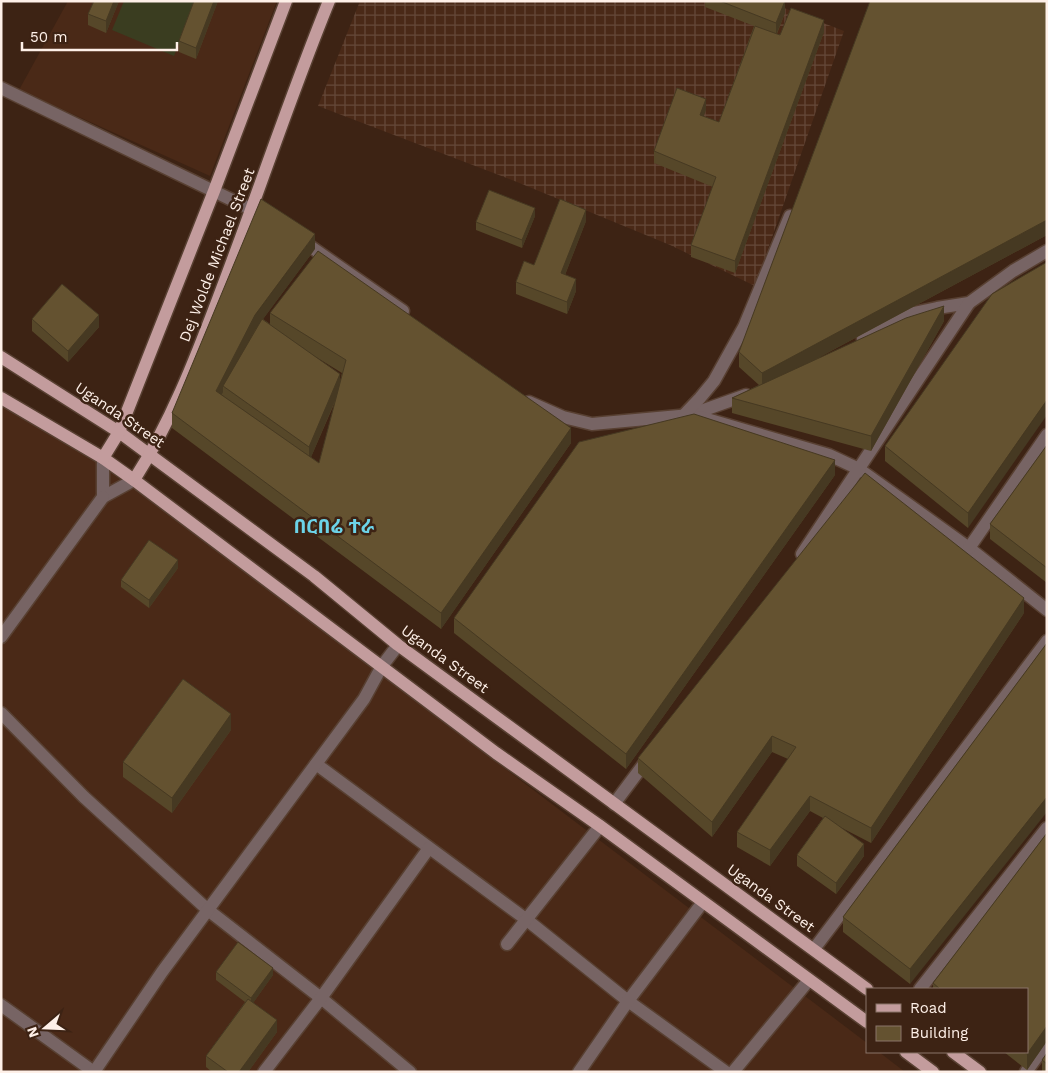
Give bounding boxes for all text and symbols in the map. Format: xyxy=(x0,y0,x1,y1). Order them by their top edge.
scale bar xyxy=(22,20,178,52)
text: 50 m xyxy=(30,28,67,46)
street label: Dej Wolde Michael Street xyxy=(175,165,259,345)
street label: Uganda Street xyxy=(72,378,169,452)
district label: በርበሬ ተራ xyxy=(294,514,375,538)
street label: Uganda Street xyxy=(398,621,493,697)
street label: Uganda Street xyxy=(724,860,819,936)
legend xyxy=(866,988,1028,1053)
text: Road xyxy=(910,999,947,1017)
north arrow xyxy=(20,1003,70,1053)
text: Building xyxy=(910,1024,968,1042)
text: N xyxy=(23,1025,42,1040)

